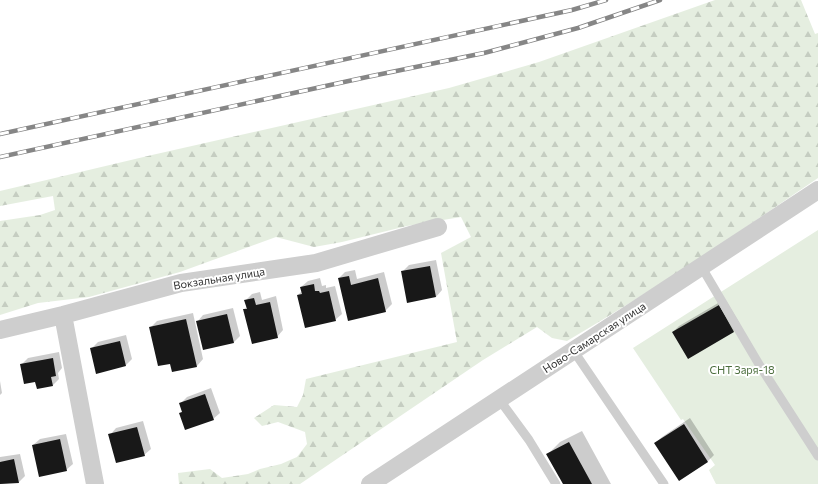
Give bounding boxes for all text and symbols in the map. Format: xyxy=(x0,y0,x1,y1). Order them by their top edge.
street label: Вокзальная улица xyxy=(172,264,266,292)
street label: Ново-Самарская улица xyxy=(540,299,648,375)
park label: СНТ Заря-18 xyxy=(709,363,775,376)

